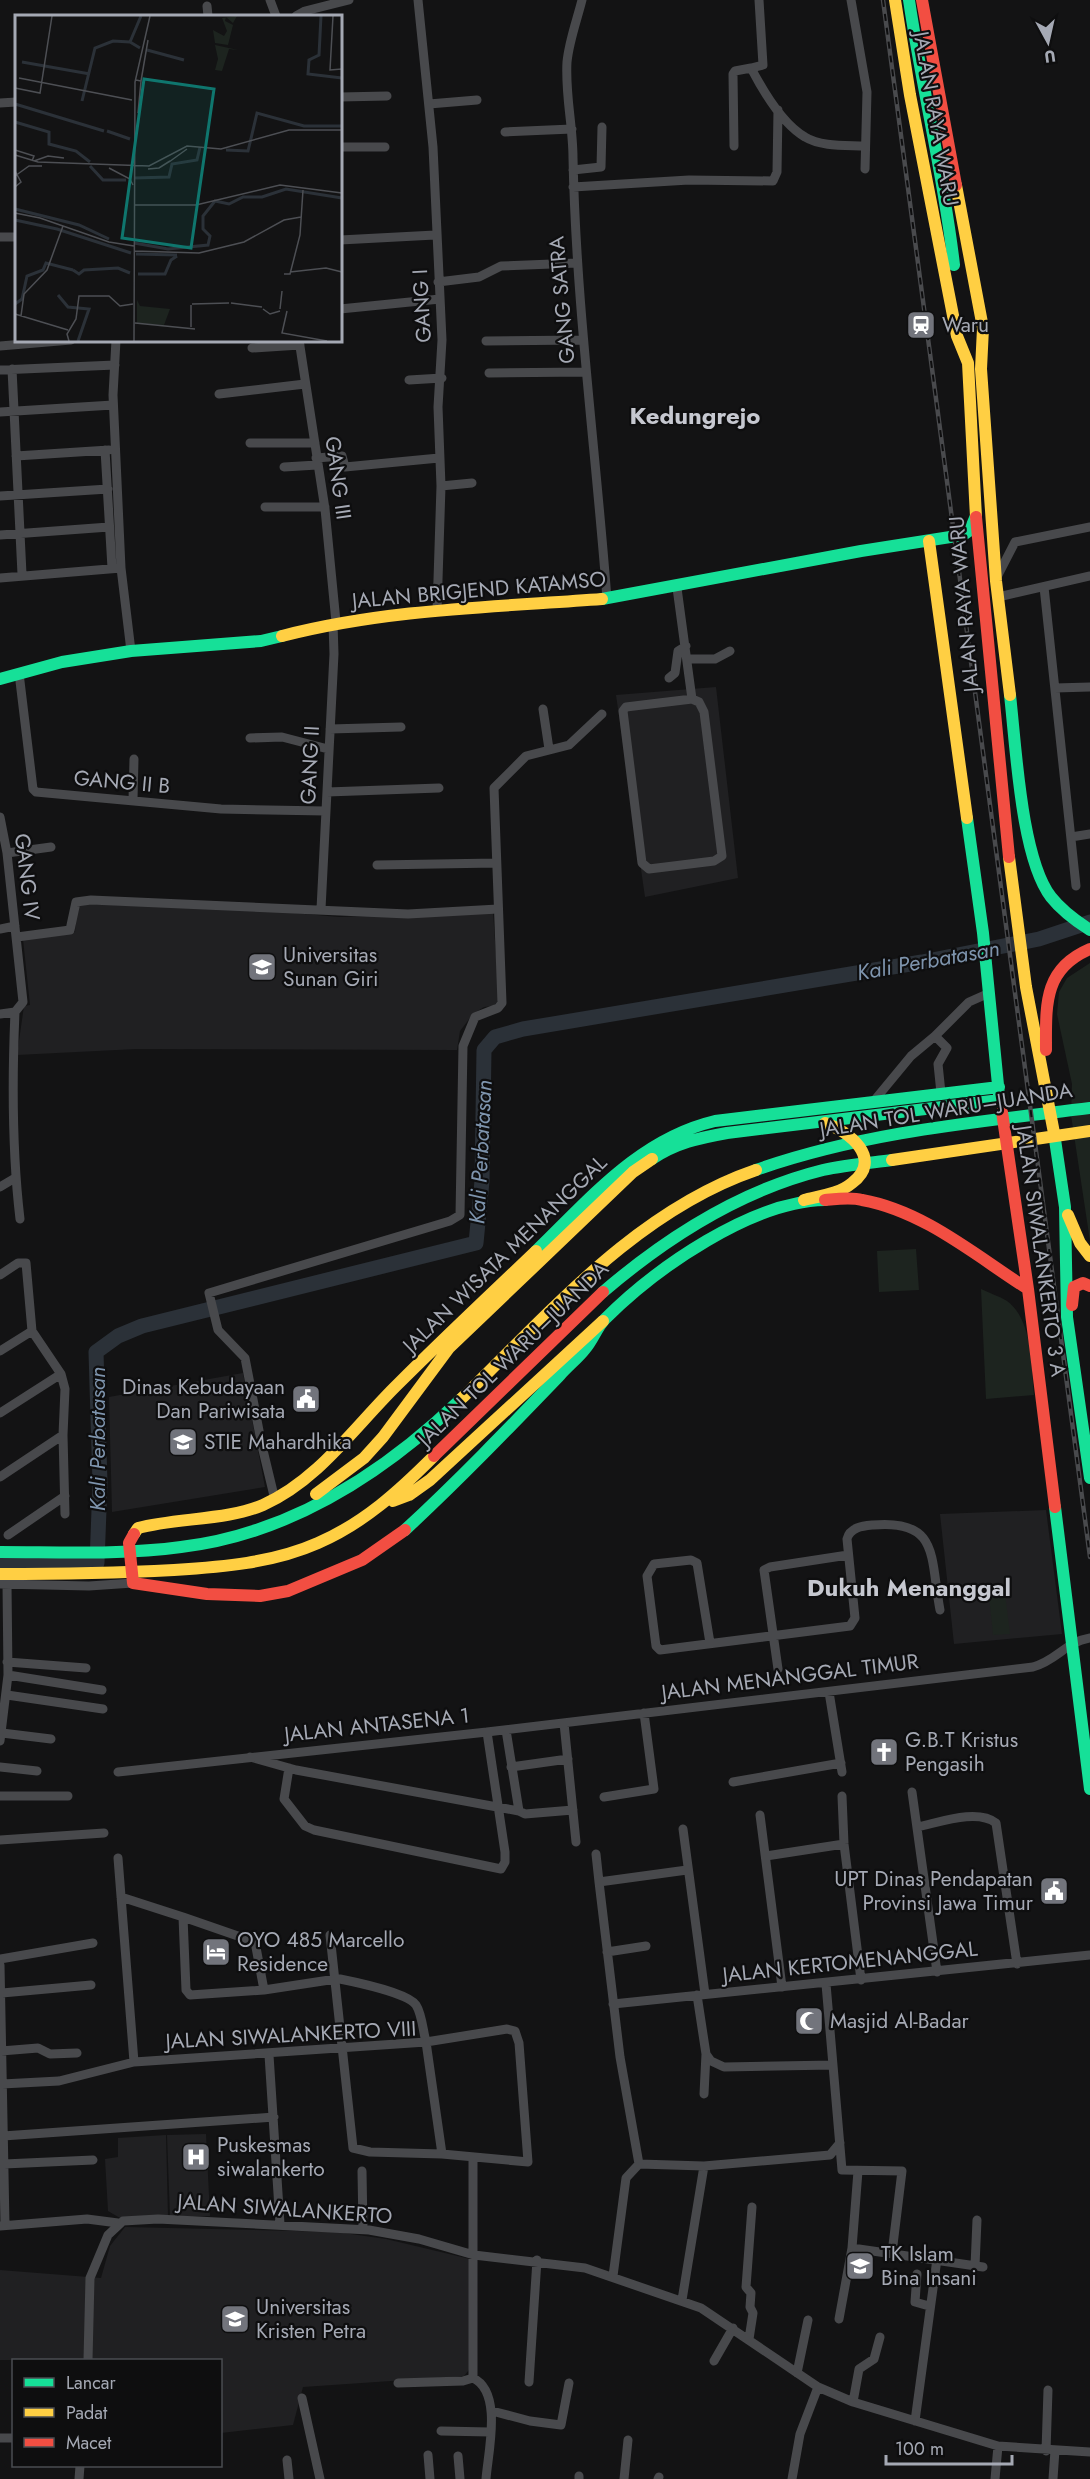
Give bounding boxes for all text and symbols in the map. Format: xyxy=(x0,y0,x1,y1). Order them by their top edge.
north arrow xyxy=(1018,12,1078,72)
inset map xyxy=(15,15,342,342)
street label: JALAN RAYA WARU xyxy=(905,26,966,209)
text: U xyxy=(1043,44,1057,69)
street label: GANG SATRA xyxy=(541,235,583,365)
street label: GANG I xyxy=(405,269,439,343)
station icon: Waru xyxy=(905,309,937,341)
place label: Waru xyxy=(942,310,989,340)
district label: Kedungrejo xyxy=(630,398,760,433)
street label: GANG III xyxy=(317,434,359,522)
street label: JALAN RAYA WARU xyxy=(941,515,987,696)
street label: JALAN BRIGJEND KATAMSO xyxy=(348,564,607,616)
street label: GANG II xyxy=(293,725,327,805)
street label: GANG II B xyxy=(73,763,171,801)
street label: GANG IV xyxy=(7,832,47,922)
water label: Kali Perbatasan xyxy=(854,932,1002,988)
place label: Universitas Sunan Giri xyxy=(283,940,378,994)
school or university icon: Universitas Sunan Giri xyxy=(246,951,278,983)
street label: JALAN TOL WARU–JUANDA xyxy=(815,1075,1075,1145)
water label: Kali Perbatasan xyxy=(460,1079,500,1225)
street label: JALAN SIWALANKERTO 3 A xyxy=(1008,1121,1073,1379)
street label: JALAN WISATA MENANGGAL xyxy=(394,1148,614,1362)
street label: JALAN TOL WARU–JUANDA xyxy=(409,1254,615,1456)
water label: Kali Perbatasan xyxy=(81,1367,113,1511)
place label: Dinas Kebudayaan Dan Pariwisata xyxy=(122,1372,285,1426)
public building icon: Dinas Kebudayaan Dan Pariwisata xyxy=(290,1383,322,1415)
school or university icon: STIE Mahardhika xyxy=(167,1426,199,1458)
place label: STIE Mahardhika xyxy=(204,1427,352,1457)
district label: Dukuh Menanggal xyxy=(807,1570,1011,1605)
street label: JALAN MENANGGAL TIMUR xyxy=(657,1646,920,1708)
street label: JALAN ANTASENA 1 xyxy=(280,1700,471,1750)
place label: G.B.T Kristus Pengasih xyxy=(905,1725,1018,1779)
church icon: G.B.T Kristus Pengasih xyxy=(868,1736,900,1768)
place label: UPT Dinas Pendapatan Provinsi Jawa Timur xyxy=(834,1864,1034,1918)
public building icon: UPT Dinas Pendapatan Provinsi Jawa Timur xyxy=(1038,1875,1070,1907)
place label: OYO 485 Marcello Residence xyxy=(237,1925,404,1979)
street label: JALAN KERTOMENANGGAL xyxy=(718,1934,979,1991)
hotel icon: OYO 485 Marcello Residence xyxy=(200,1936,232,1968)
mosque icon: Masjid Al-Badar xyxy=(793,2005,825,2037)
place label: Masjid Al-Badar xyxy=(830,2006,970,2036)
street label: JALAN SIWALANKERTO VIII xyxy=(162,2013,417,2057)
place label: Puskesmas siwalankerto xyxy=(217,2130,325,2184)
hospital icon: Puskesmas siwalankerto xyxy=(180,2141,212,2173)
street label: JALAN SIWALANKERTO xyxy=(174,2186,393,2231)
place label: TK Islam Bina Insani xyxy=(881,2239,977,2293)
school or university icon: TK Islam Bina Insani xyxy=(844,2250,876,2282)
place label: Universitas Kristen Petra xyxy=(256,2292,366,2346)
school or university icon: Universitas Kristen Petra xyxy=(219,2303,251,2335)
legend xyxy=(12,2359,222,2467)
text: Lancar xyxy=(66,2370,116,2396)
text: Padat xyxy=(66,2400,108,2426)
scale bar xyxy=(886,2428,1012,2466)
text: Macet xyxy=(66,2430,112,2456)
text: 100 m xyxy=(895,2436,944,2462)

